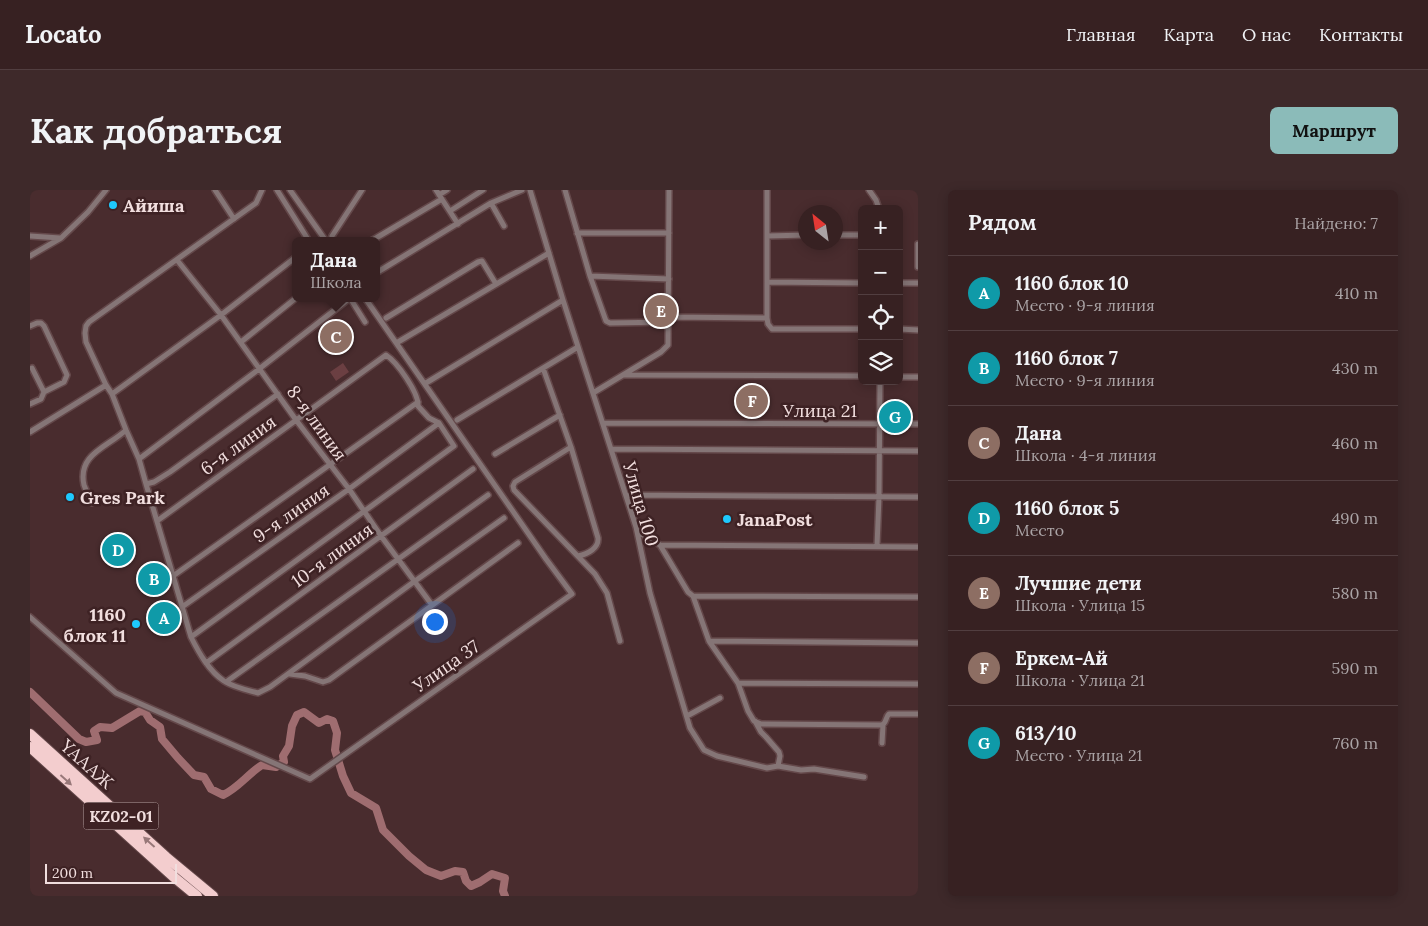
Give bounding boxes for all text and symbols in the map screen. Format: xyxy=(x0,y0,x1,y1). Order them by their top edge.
text: Locato xyxy=(25,19,102,50)
text: Главная xyxy=(1066,23,1135,46)
text: Карта xyxy=(1163,23,1214,46)
text: О нас xyxy=(1242,23,1291,46)
text: Контакты xyxy=(1319,23,1403,46)
button: Маршрут xyxy=(1270,107,1398,154)
text: Как добраться xyxy=(30,108,283,153)
place label: Айиша xyxy=(123,194,185,217)
marker: Айиша xyxy=(107,199,119,211)
north arrow xyxy=(798,205,843,250)
map controls xyxy=(858,205,903,385)
button: + xyxy=(858,205,903,250)
text: Рядом xyxy=(968,209,1037,236)
text: Найдено: 7 xyxy=(1294,213,1378,233)
popup xyxy=(292,237,380,302)
text: Дана xyxy=(310,248,357,272)
button: − xyxy=(858,250,903,295)
text: 1160 блок 10 xyxy=(1015,271,1129,295)
text: Школа xyxy=(310,272,362,292)
text: A xyxy=(979,283,989,303)
text: 410 m xyxy=(1335,283,1378,303)
pin: E xyxy=(645,292,677,330)
button: locate xyxy=(858,295,903,340)
text: Место · 9-я линия xyxy=(1015,295,1155,315)
pin: C xyxy=(320,318,352,356)
button: layers xyxy=(858,340,903,385)
text: 1160 блок 7 xyxy=(1015,346,1118,370)
text: B xyxy=(979,358,989,378)
text: 430 m xyxy=(1332,358,1378,378)
text: Место · 9-я линия xyxy=(1015,370,1155,390)
street label: 8-я линия xyxy=(282,381,352,465)
pin: F xyxy=(736,382,768,420)
pin: G xyxy=(879,398,911,436)
street label: Улица 21 xyxy=(782,399,857,422)
street label: 6-я линия xyxy=(196,410,280,480)
text: Дана xyxy=(1015,421,1062,445)
text: C xyxy=(978,433,990,453)
text: 460 m xyxy=(1332,433,1378,453)
text: Школа · 4-я линия xyxy=(1015,445,1157,465)
street label: Улица 100 xyxy=(618,458,664,549)
street label: 9-я линия xyxy=(248,478,334,548)
place label: Gres Park xyxy=(80,486,165,509)
marker: Gres Park xyxy=(64,491,76,503)
text: 1160 блок 5 xyxy=(1015,496,1119,520)
place label: JanaPost xyxy=(737,508,813,531)
text: D xyxy=(978,508,990,528)
text: 490 m xyxy=(1332,508,1378,528)
marker: JanaPost xyxy=(721,513,733,525)
street label: 10-я линия xyxy=(287,518,377,592)
text: Место xyxy=(1015,520,1064,540)
pin: D xyxy=(102,531,134,569)
pin: B xyxy=(138,560,170,598)
text: Лучшие дети xyxy=(1015,571,1141,595)
text: E xyxy=(979,583,989,603)
text: 580 m xyxy=(1332,583,1378,603)
text: Школа · Улица 15 xyxy=(1015,595,1145,615)
pin: A xyxy=(148,599,180,637)
place label: 1160 блок 11 xyxy=(64,603,126,647)
your location xyxy=(422,609,448,635)
marker: 1160 блок 11 xyxy=(130,618,142,630)
street label: Улица 37 xyxy=(408,635,484,698)
text: Еркем-Ай xyxy=(1015,646,1108,670)
text: F xyxy=(979,658,989,678)
text: 590 m xyxy=(1332,658,1378,678)
text: Школа · Улица 21 xyxy=(1015,670,1145,690)
text: 613/10 xyxy=(1015,721,1076,745)
text: G xyxy=(978,733,990,753)
text: 760 m xyxy=(1333,733,1378,753)
street label: ҮАААЖ xyxy=(55,734,119,794)
text: Место · Улица 21 xyxy=(1015,745,1142,765)
one-way arrow xyxy=(60,774,73,785)
road number: KZ02-01 xyxy=(84,802,158,830)
one-way arrow xyxy=(144,836,156,848)
scale bar xyxy=(45,861,178,884)
text: 200 m xyxy=(52,864,93,882)

